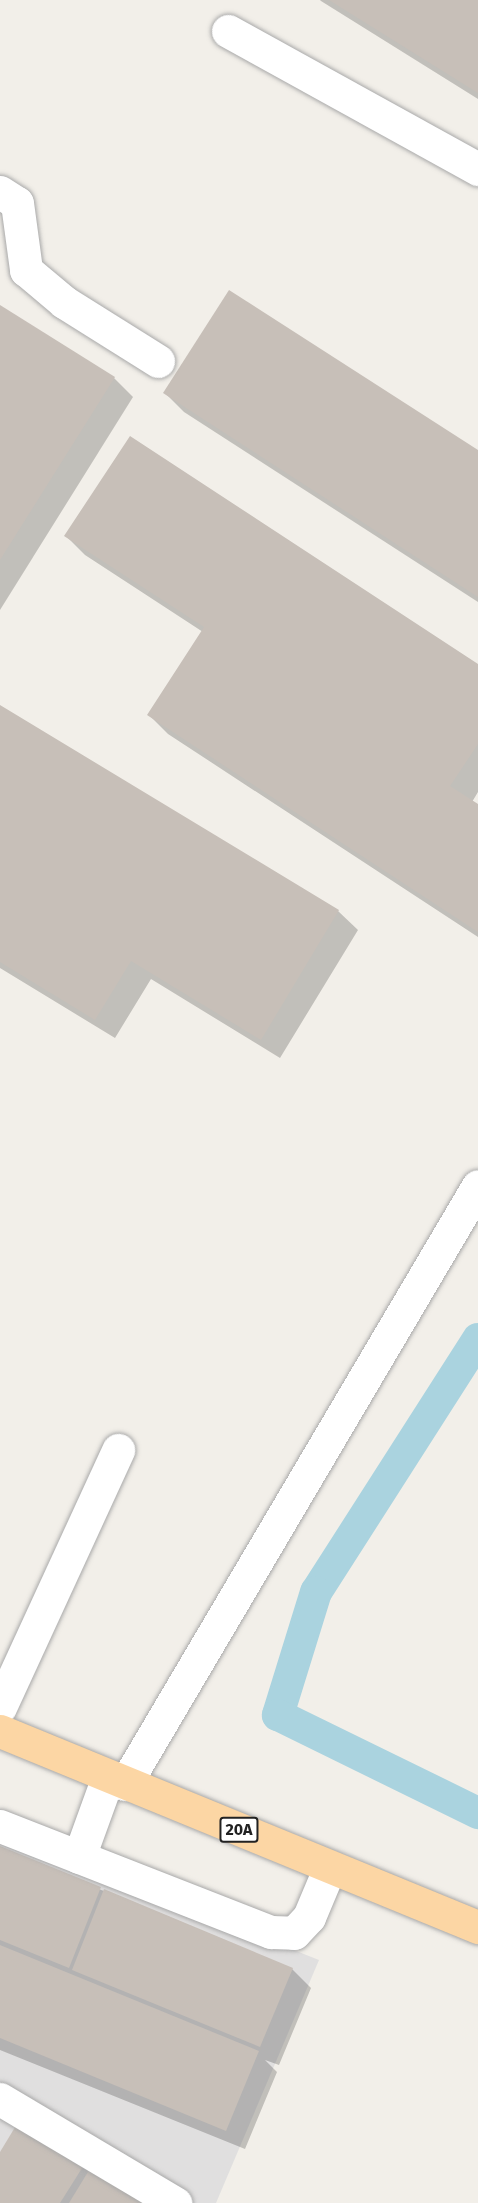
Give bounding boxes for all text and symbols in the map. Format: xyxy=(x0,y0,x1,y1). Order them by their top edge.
road number: 20A xyxy=(218,1817,260,1843)

